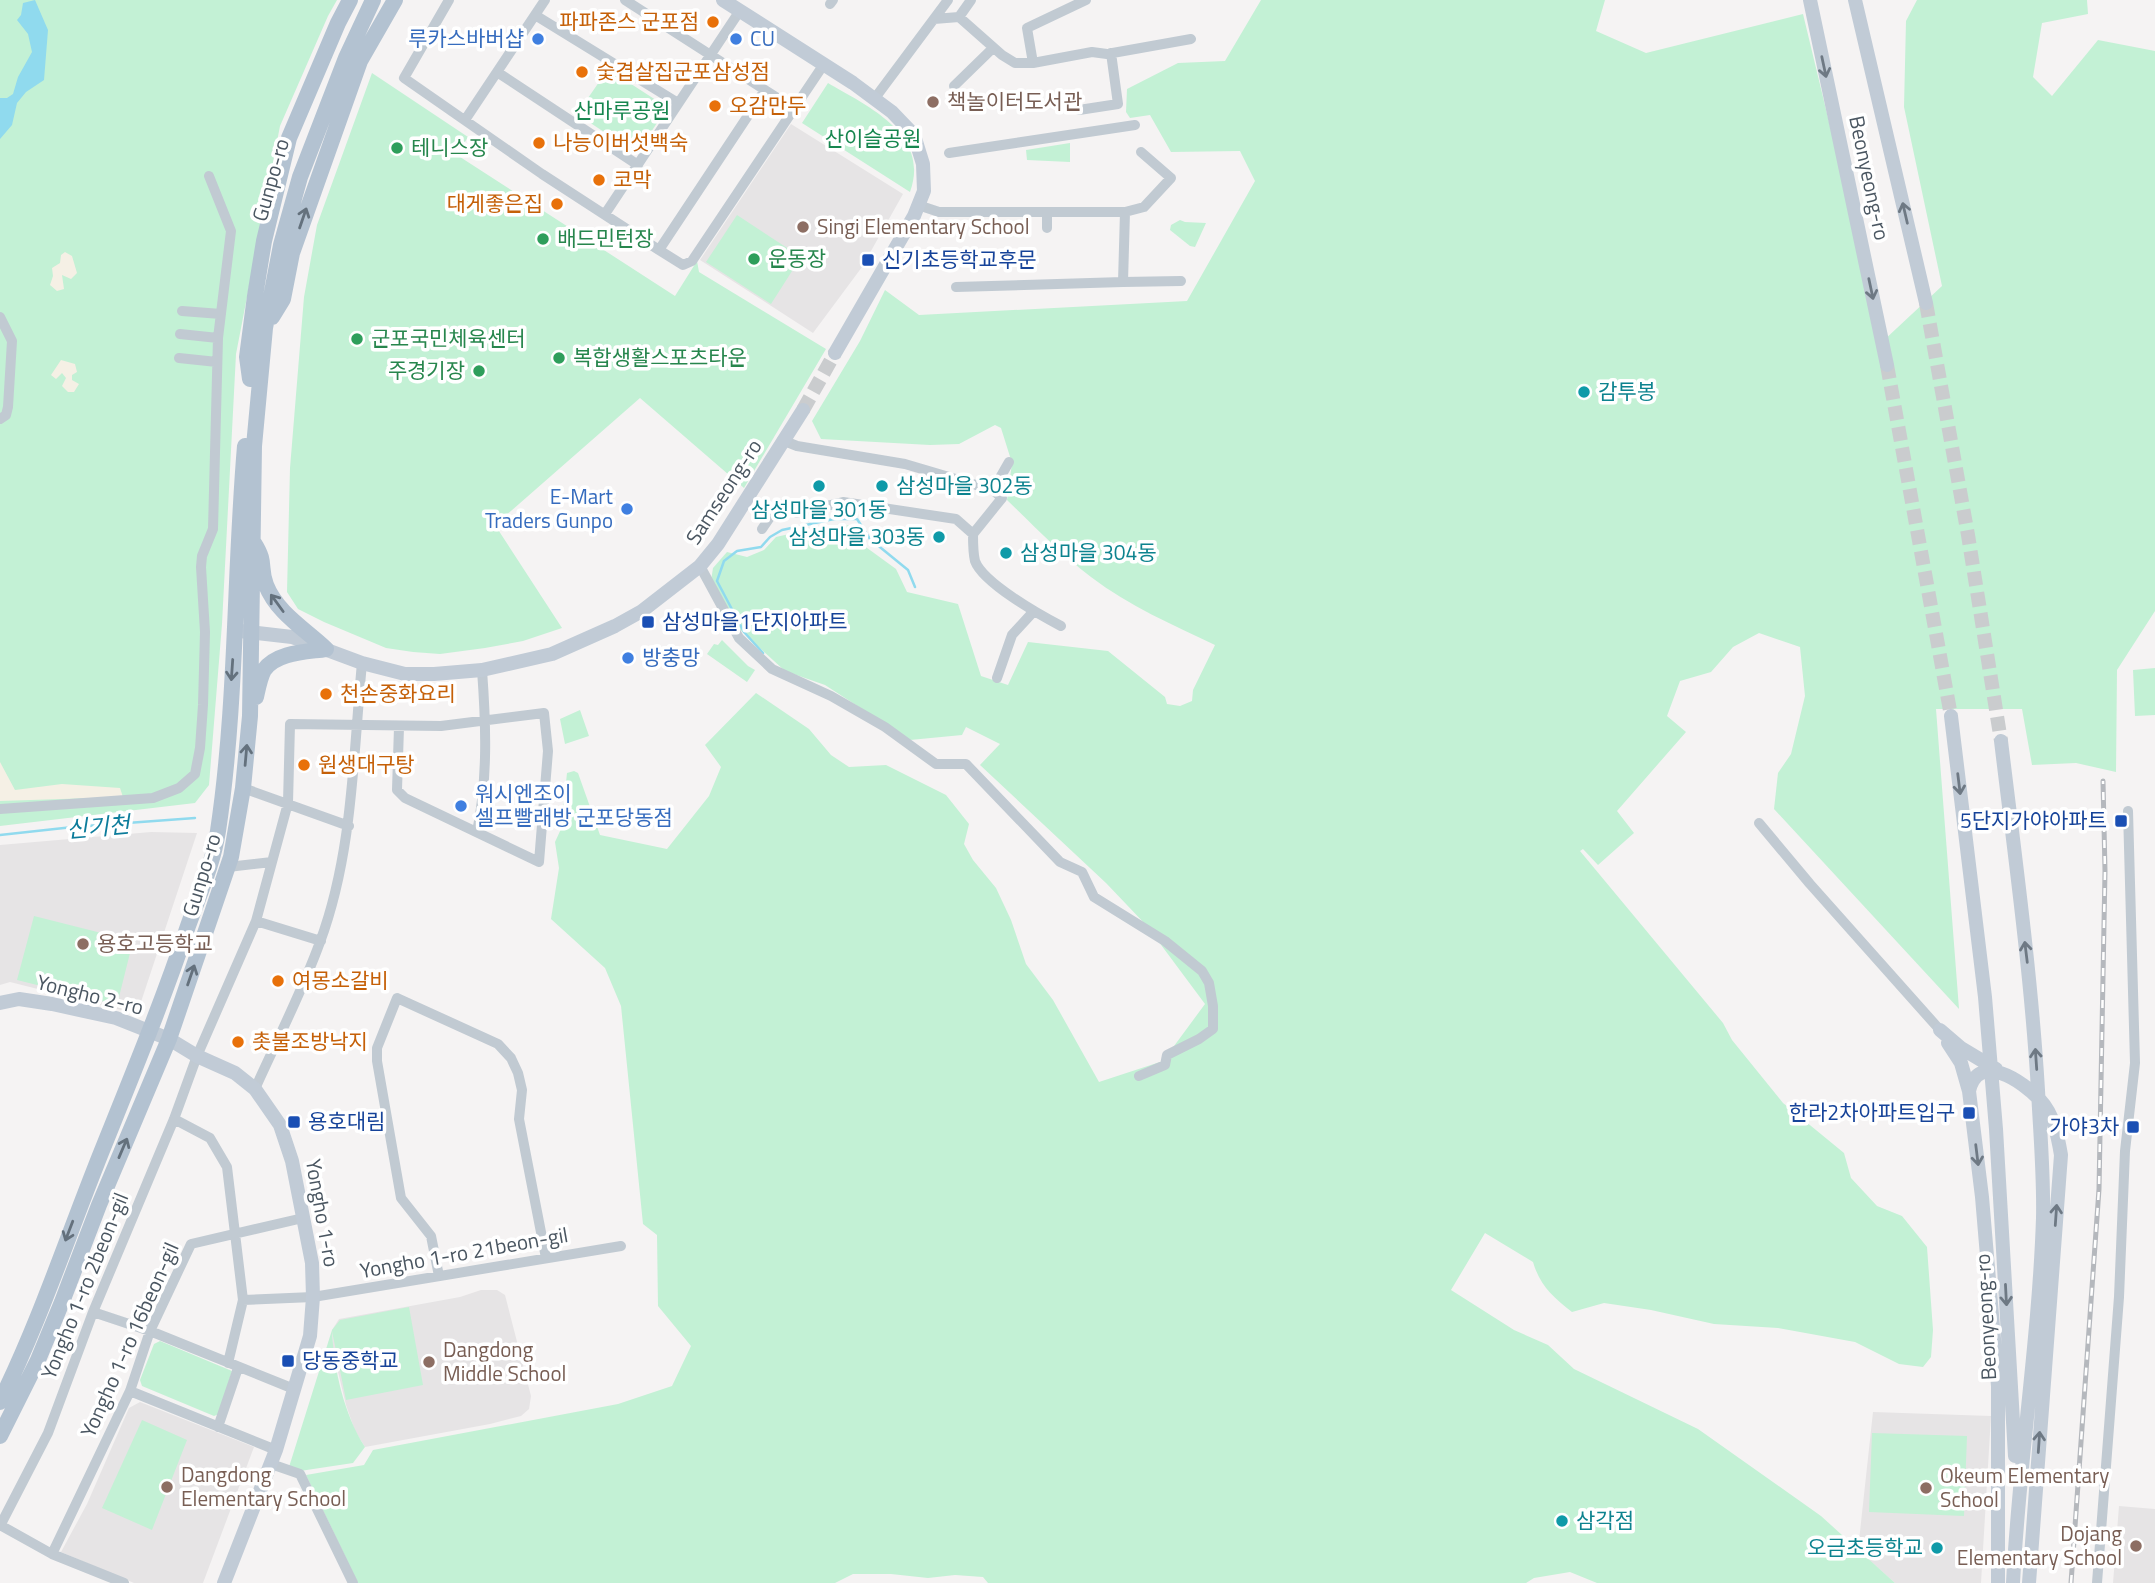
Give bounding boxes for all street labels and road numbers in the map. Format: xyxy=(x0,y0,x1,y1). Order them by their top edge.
street label: Beonyeong-ro xyxy=(1841,113,1899,243)
street label: Gunpo-ro xyxy=(243,135,297,225)
street label: Samseong-ro xyxy=(677,432,769,551)
street label: Gunpo-ro xyxy=(173,829,229,920)
street label: Yongho 2-ro xyxy=(33,965,147,1023)
street label: Yongho 1-ro xyxy=(298,1156,348,1269)
street label: Yongho 1-ro 2beon-gil xyxy=(32,1187,136,1384)
street label: Yongho 1-ro 21beon-gil xyxy=(357,1218,570,1286)
street label: Yongho 1-ro 16beon-gil xyxy=(72,1237,187,1442)
street label: Beonyeong-ro xyxy=(1966,1253,2004,1381)

